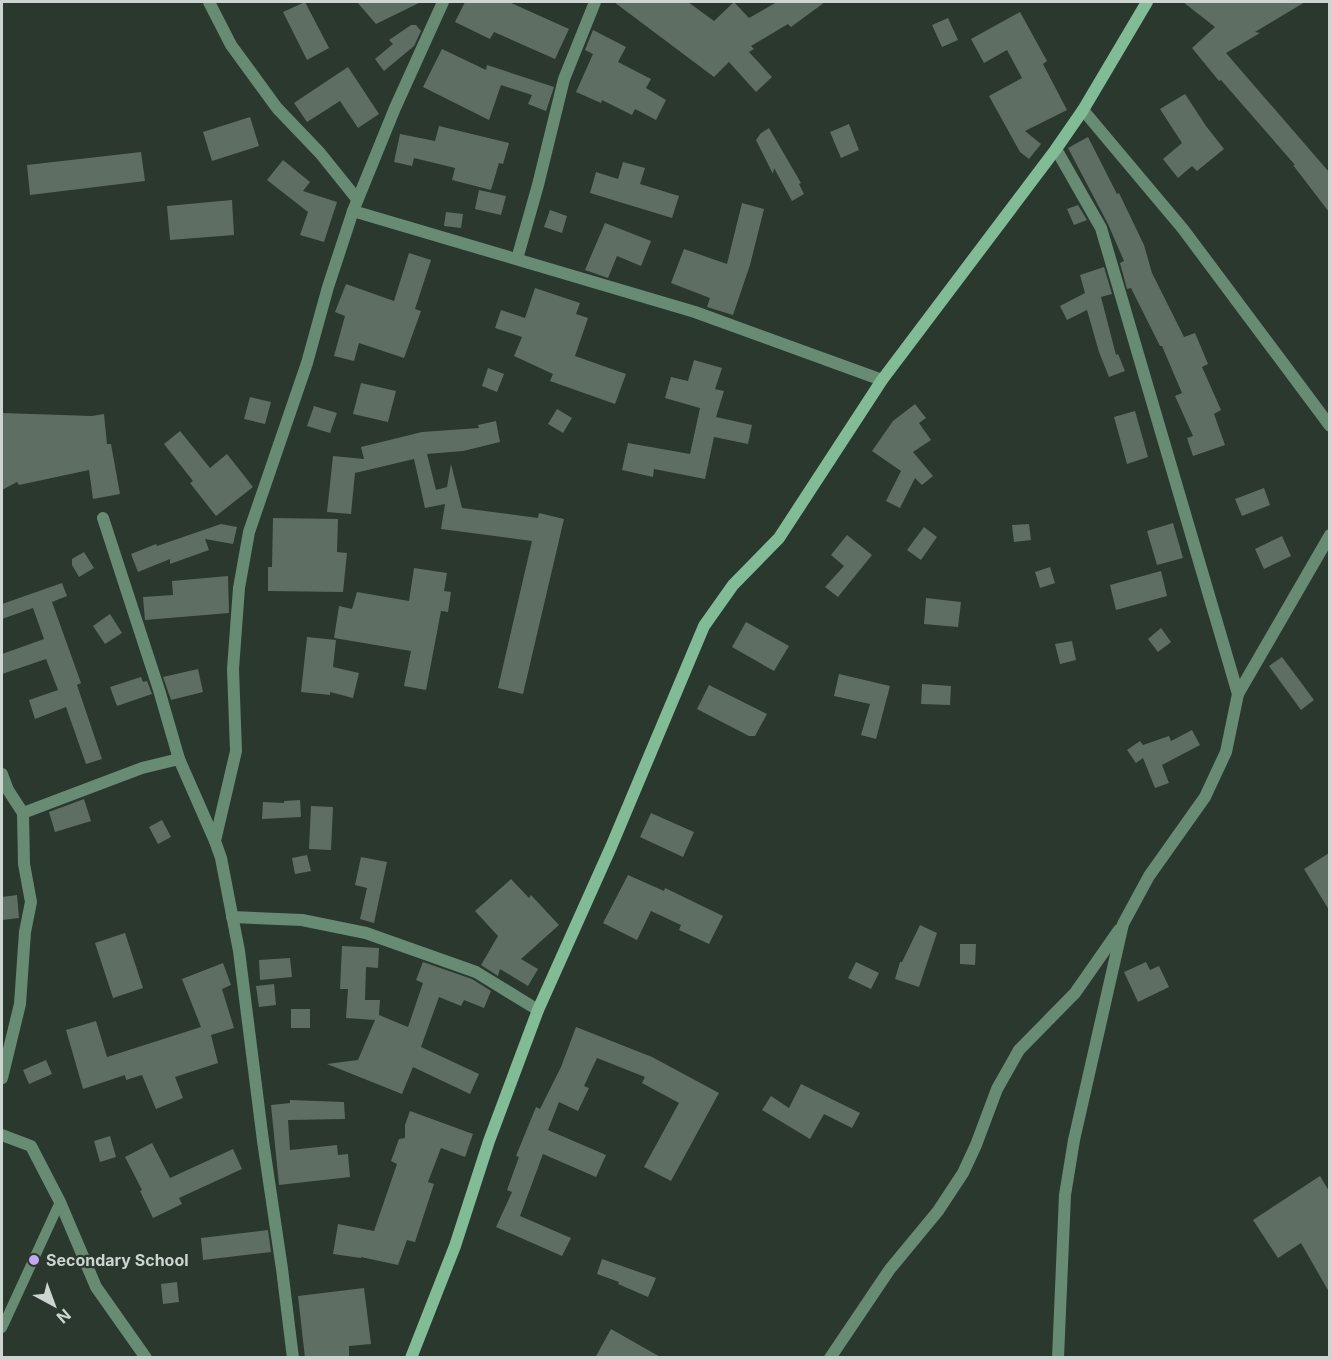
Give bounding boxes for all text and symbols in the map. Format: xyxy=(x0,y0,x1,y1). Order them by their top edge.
place label: Secondary School xyxy=(46,1250,189,1270)
marker: Secondary School xyxy=(27,1253,41,1267)
north arrow xyxy=(24,1275,84,1335)
text: N xyxy=(53,1305,75,1328)

